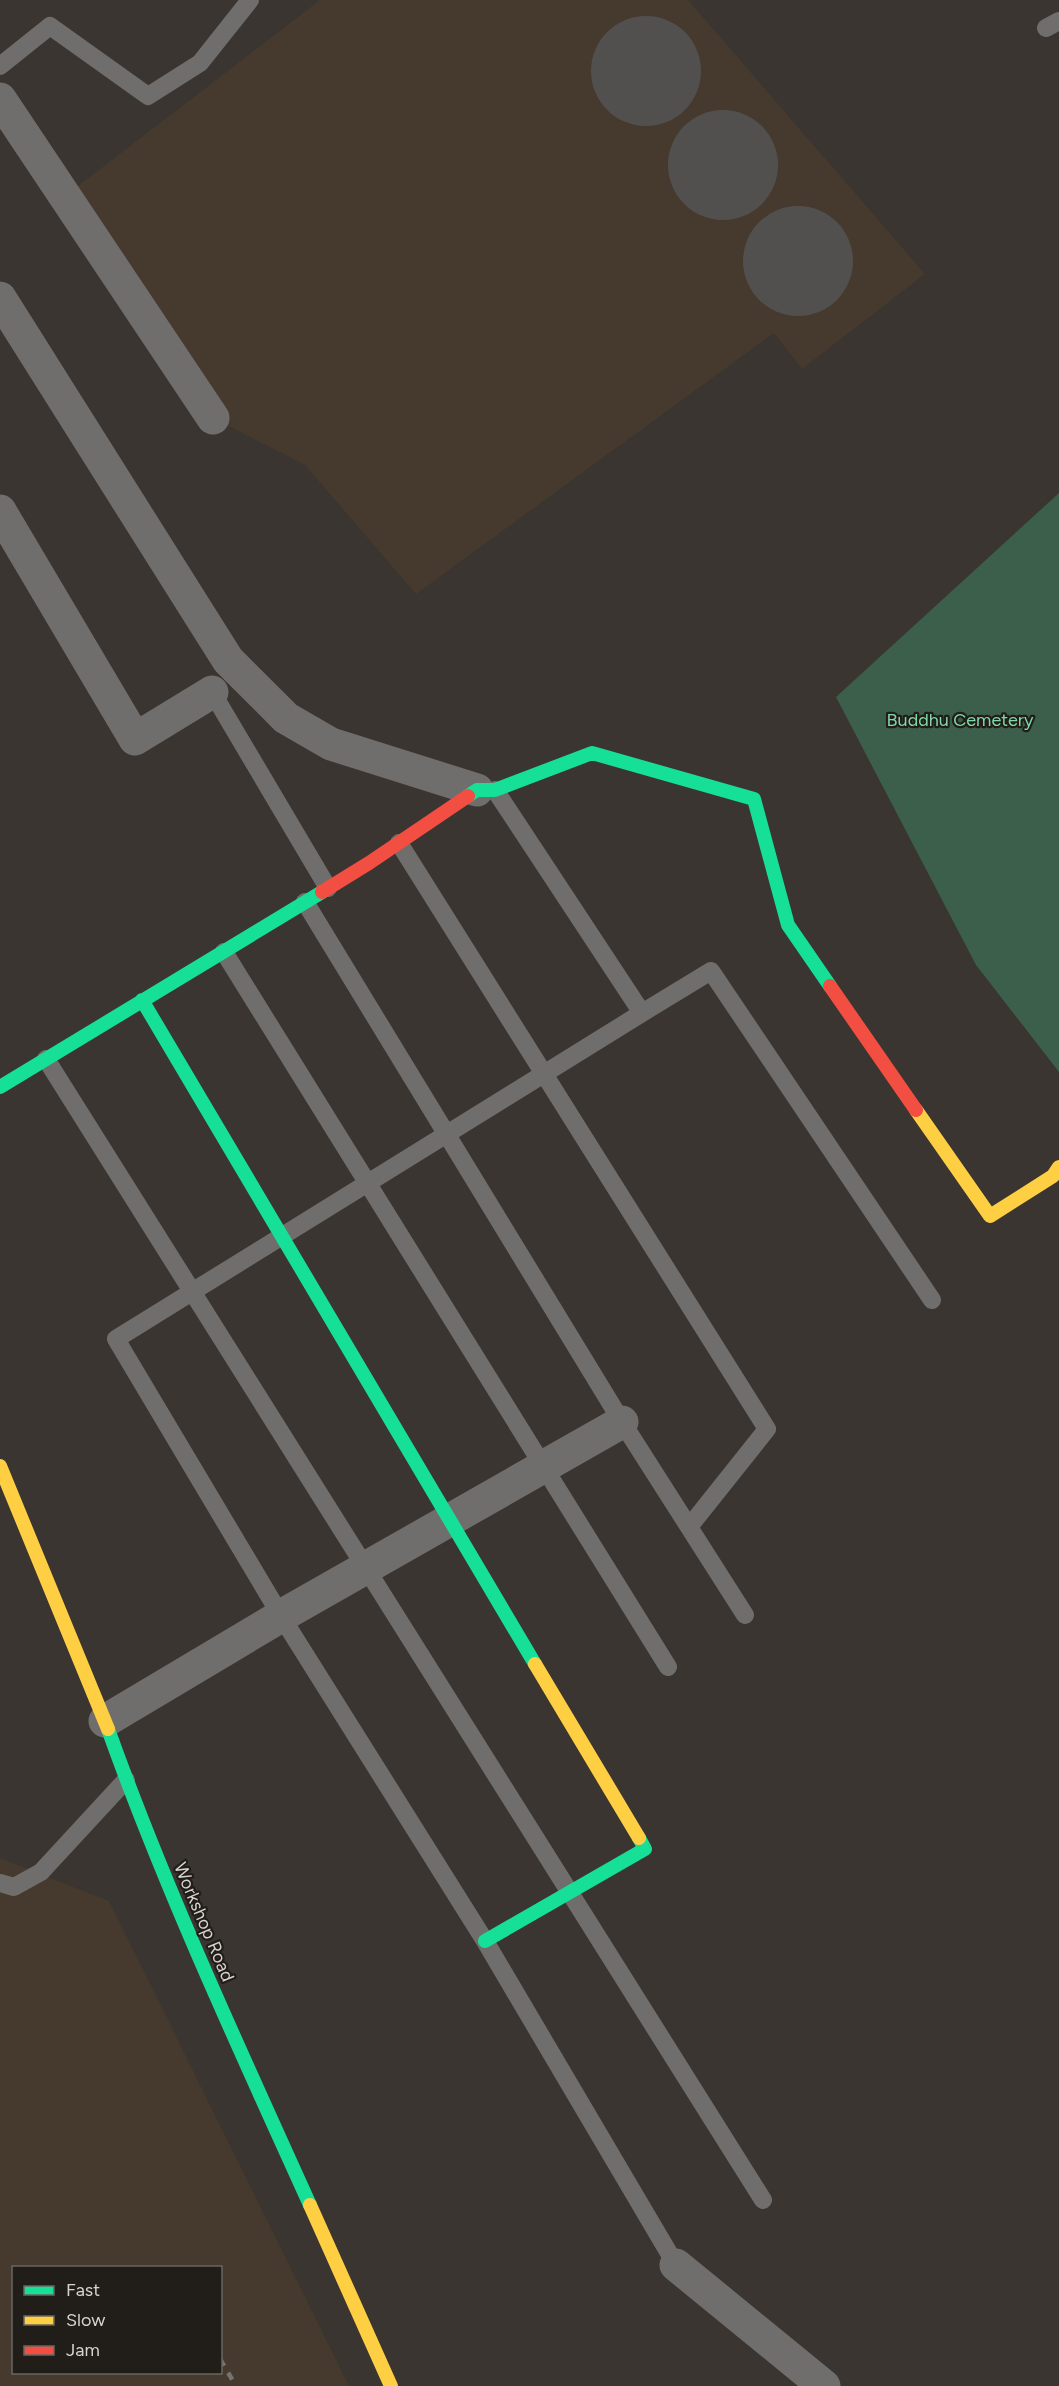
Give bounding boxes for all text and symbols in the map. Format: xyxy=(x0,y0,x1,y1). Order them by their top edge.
park label: Buddhu Cemetery xyxy=(887,709,1034,731)
street label: Workshop Road xyxy=(169,1859,239,1985)
legend xyxy=(12,2266,222,2374)
text: Fast xyxy=(66,2279,100,2301)
text: Slow xyxy=(66,2309,105,2331)
text: Jam xyxy=(66,2339,100,2361)

